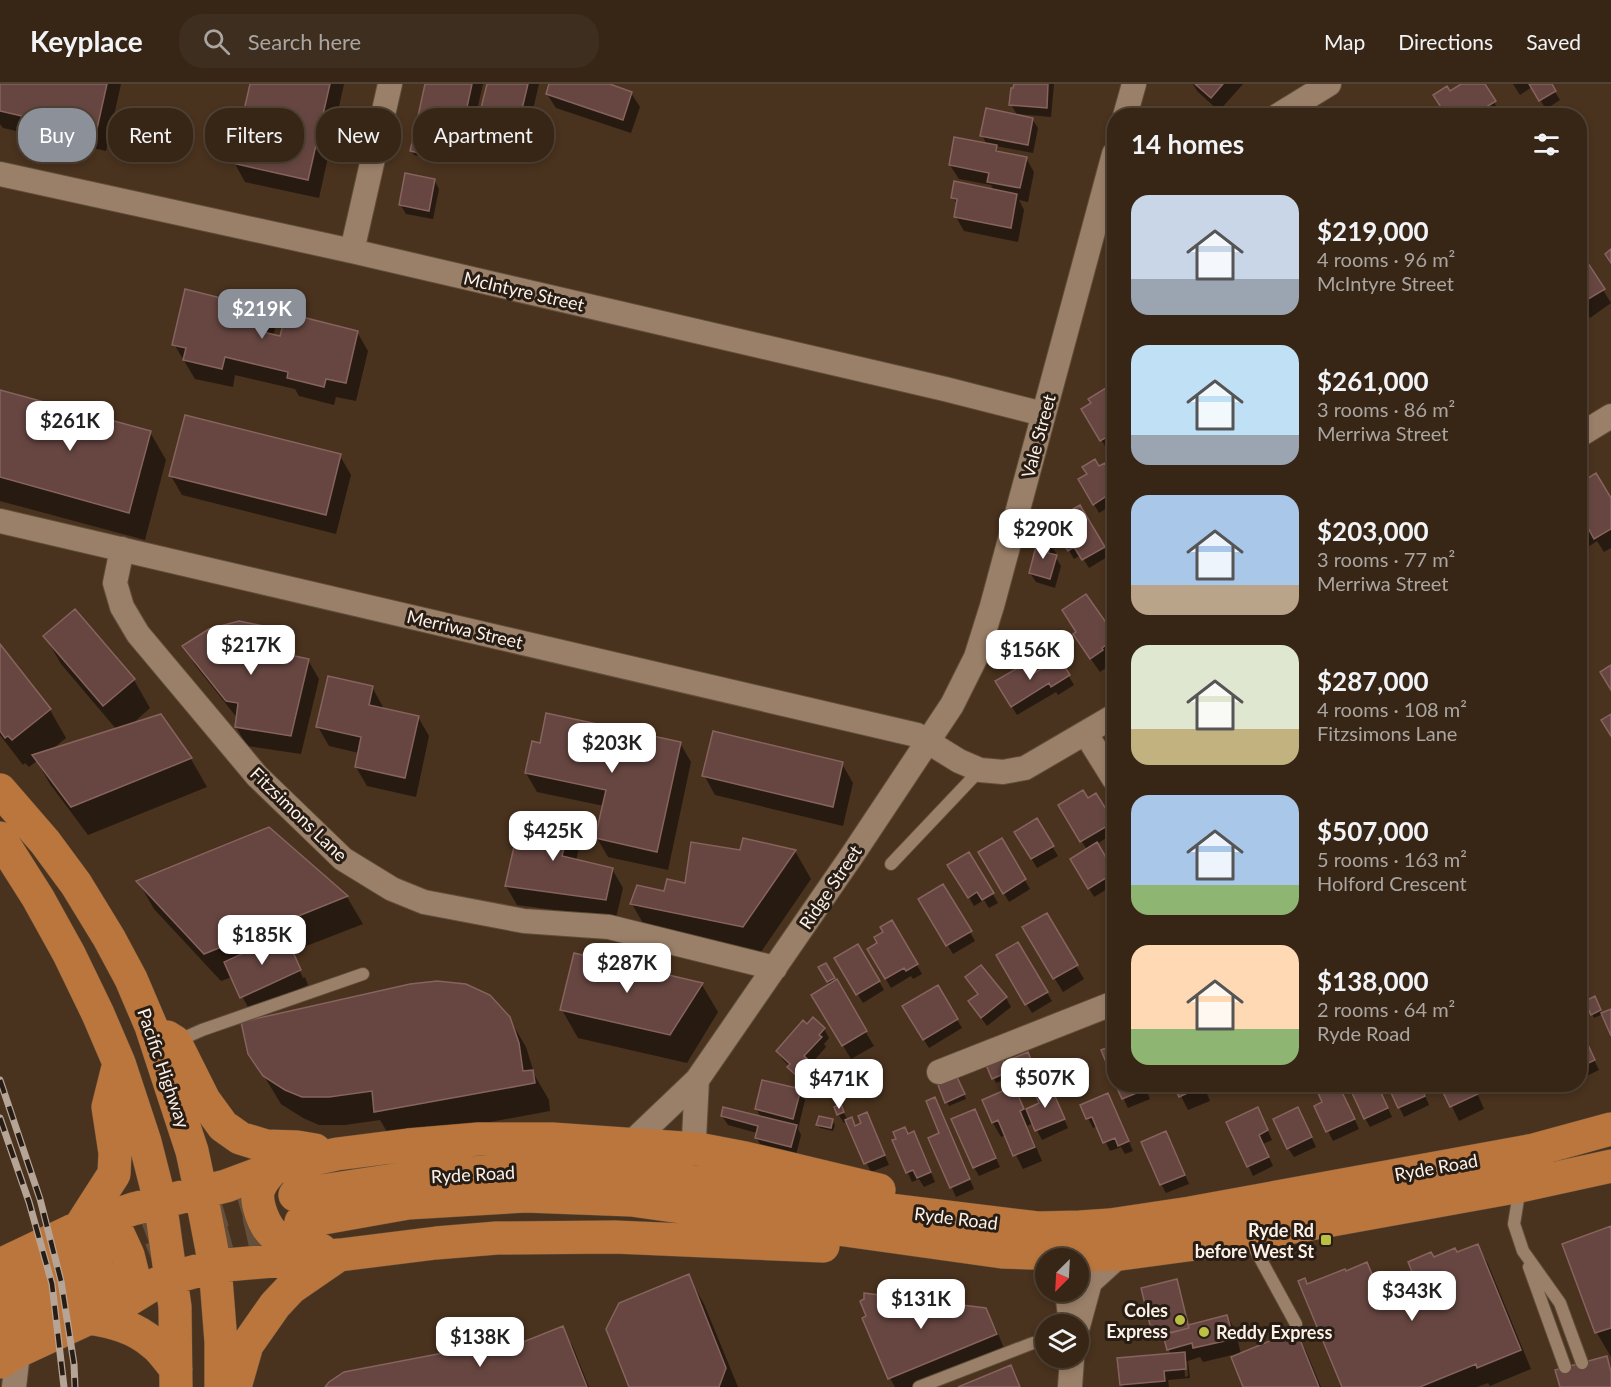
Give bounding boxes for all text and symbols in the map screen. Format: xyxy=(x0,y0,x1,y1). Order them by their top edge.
search box xyxy=(179,14,599,68)
text: Keyplace xyxy=(30,24,143,58)
icon: search xyxy=(200,25,233,58)
text: Search here xyxy=(248,28,361,55)
text: Map xyxy=(1324,29,1365,54)
text: Directions xyxy=(1398,29,1493,54)
text: Saved xyxy=(1526,29,1581,54)
chip: Buy xyxy=(18,108,96,162)
chip: Rent xyxy=(108,108,193,162)
chip: Filters xyxy=(205,108,304,162)
chip: New xyxy=(316,108,401,162)
chip: Apartment xyxy=(413,108,554,162)
text: 14 homes xyxy=(1131,128,1244,160)
icon: filters xyxy=(1530,128,1563,161)
text: $219,000 xyxy=(1317,215,1429,247)
icon: home xyxy=(1179,219,1251,291)
text: 4 rooms · 96 m² xyxy=(1317,247,1455,271)
street label: McIntyre Street xyxy=(462,266,587,316)
text: McIntyre Street xyxy=(1317,271,1454,295)
pin: $219K xyxy=(220,289,304,340)
text: $219K xyxy=(232,296,292,320)
text: $261,000 xyxy=(1317,365,1429,397)
icon: home xyxy=(1179,369,1251,441)
street label: Vale Street xyxy=(1016,391,1060,480)
text: 3 rooms · 86 m² xyxy=(1317,397,1455,421)
pin: $261K xyxy=(28,401,112,452)
text: $261K xyxy=(40,408,100,432)
text: Merriwa Street xyxy=(1317,421,1449,445)
pin: $290K xyxy=(1001,509,1085,560)
text: $203,000 xyxy=(1317,515,1429,547)
text: $290K xyxy=(1013,516,1073,540)
icon: home xyxy=(1179,519,1251,591)
text: 3 rooms · 77 m² xyxy=(1317,547,1455,571)
text: Merriwa Street xyxy=(1317,571,1449,595)
street label: Merriwa Street xyxy=(405,605,526,653)
pin: $217K xyxy=(209,625,293,676)
pin: $156K xyxy=(988,630,1072,681)
text: $217K xyxy=(221,632,281,656)
text: $156K xyxy=(1000,637,1060,661)
text: $287,000 xyxy=(1317,665,1429,697)
icon: home xyxy=(1179,669,1251,741)
text: 4 rooms · 108 m² xyxy=(1317,697,1467,721)
text: Fitzsimons Lane xyxy=(1317,721,1457,745)
pin: $203K xyxy=(570,723,654,774)
text: $203K xyxy=(582,730,642,754)
street label: Fitzsimons Lane xyxy=(246,762,352,866)
pin: $425K xyxy=(511,811,595,862)
text: $507,000 xyxy=(1317,815,1429,847)
text: $425K xyxy=(523,818,583,842)
icon: home xyxy=(1179,819,1251,891)
street label: Ridge Street xyxy=(794,840,866,933)
text: 5 rooms · 163 m² xyxy=(1317,847,1467,871)
text: Holford Crescent xyxy=(1317,871,1467,895)
pin: $185K xyxy=(220,915,304,966)
text: $185K xyxy=(232,922,292,946)
pin: $287K xyxy=(585,943,669,994)
text: $287K xyxy=(597,950,657,974)
text: $138,000 xyxy=(1317,965,1429,997)
icon: home xyxy=(1179,969,1251,1041)
text: 2 rooms · 64 m² xyxy=(1317,997,1455,1021)
street label: Pacific Highway xyxy=(133,1005,195,1131)
text: Ryde Road xyxy=(1317,1021,1410,1045)
pin: $507K xyxy=(1003,1058,1087,1109)
pin: $471K xyxy=(797,1059,881,1110)
text: $507K xyxy=(1015,1065,1075,1089)
text: $471K xyxy=(809,1066,869,1090)
street label: Ryde Road xyxy=(1393,1149,1479,1185)
street label: Ryde Road xyxy=(430,1161,516,1187)
street label: Ryde Road xyxy=(913,1202,999,1234)
place label: Ryde Rd before West St xyxy=(1195,1219,1314,1262)
marker: Ryde Rd before West St xyxy=(1319,1233,1333,1247)
north arrow xyxy=(1035,1248,1089,1302)
map controls xyxy=(1035,1248,1089,1368)
pin: $343K xyxy=(1370,1271,1454,1322)
text: $343K xyxy=(1382,1278,1442,1302)
pin: $131K xyxy=(879,1279,963,1330)
text: $131K xyxy=(891,1286,951,1310)
place label: Coles Express xyxy=(1106,1299,1168,1342)
marker: Coles Express xyxy=(1173,1313,1187,1327)
button: layers xyxy=(1035,1314,1089,1368)
pin: $138K xyxy=(438,1317,522,1368)
place label: Reddy Express xyxy=(1216,1321,1332,1343)
text: $138K xyxy=(450,1324,510,1348)
marker: Reddy Express xyxy=(1197,1325,1211,1339)

